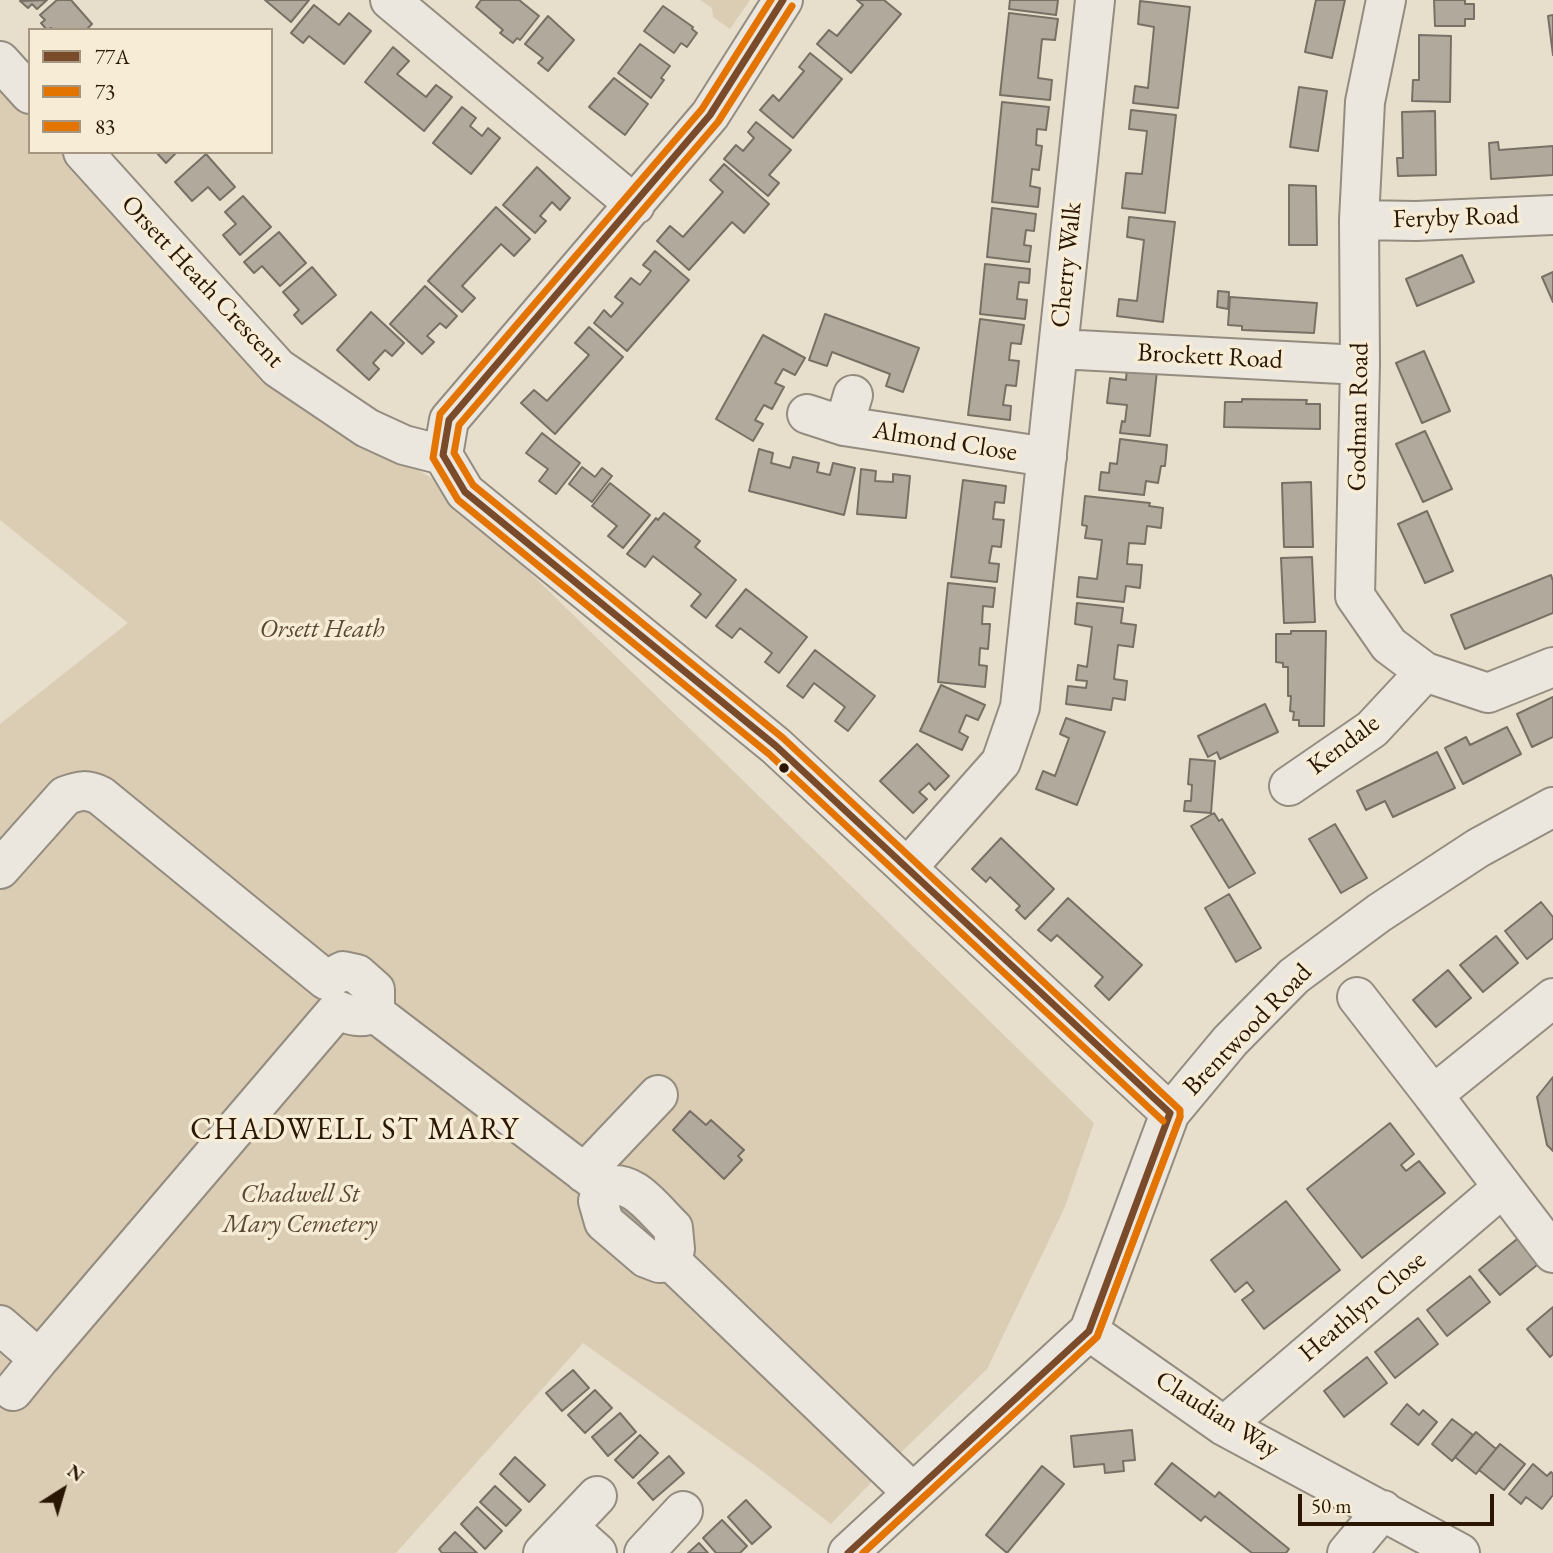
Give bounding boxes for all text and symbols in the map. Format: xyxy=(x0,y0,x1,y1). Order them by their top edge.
legend xyxy=(28,28,273,154)
text: 77A xyxy=(95,43,130,70)
text: 73 xyxy=(95,78,115,105)
text: 83 xyxy=(95,113,115,140)
street label: Orsett Heath Crescent xyxy=(114,189,290,375)
street label: Feryby Road xyxy=(1392,200,1520,236)
street label: Cherry Walk xyxy=(1045,201,1089,329)
street label: Brockett Road xyxy=(1136,338,1284,376)
street label: Godman Road xyxy=(1342,342,1376,492)
street label: Almond Close xyxy=(871,415,1019,469)
park label: Orsett Heath xyxy=(259,614,385,646)
street label: Kendale xyxy=(1302,708,1386,782)
unlabelled marker xyxy=(777,761,791,775)
street label: Brentwood Road xyxy=(1177,957,1319,1103)
district label: CHADWELL ST MARY xyxy=(192,1113,518,1149)
park label: Chadwell St Mary Cemetery xyxy=(222,1179,378,1240)
street label: Heathlyn Close xyxy=(1293,1245,1433,1369)
street label: Claudian Way xyxy=(1149,1365,1285,1465)
north arrow xyxy=(28,1455,98,1525)
text: N xyxy=(62,1458,90,1487)
scale bar xyxy=(1301,1480,1497,1524)
text: 50 m xyxy=(1311,1492,1352,1519)

